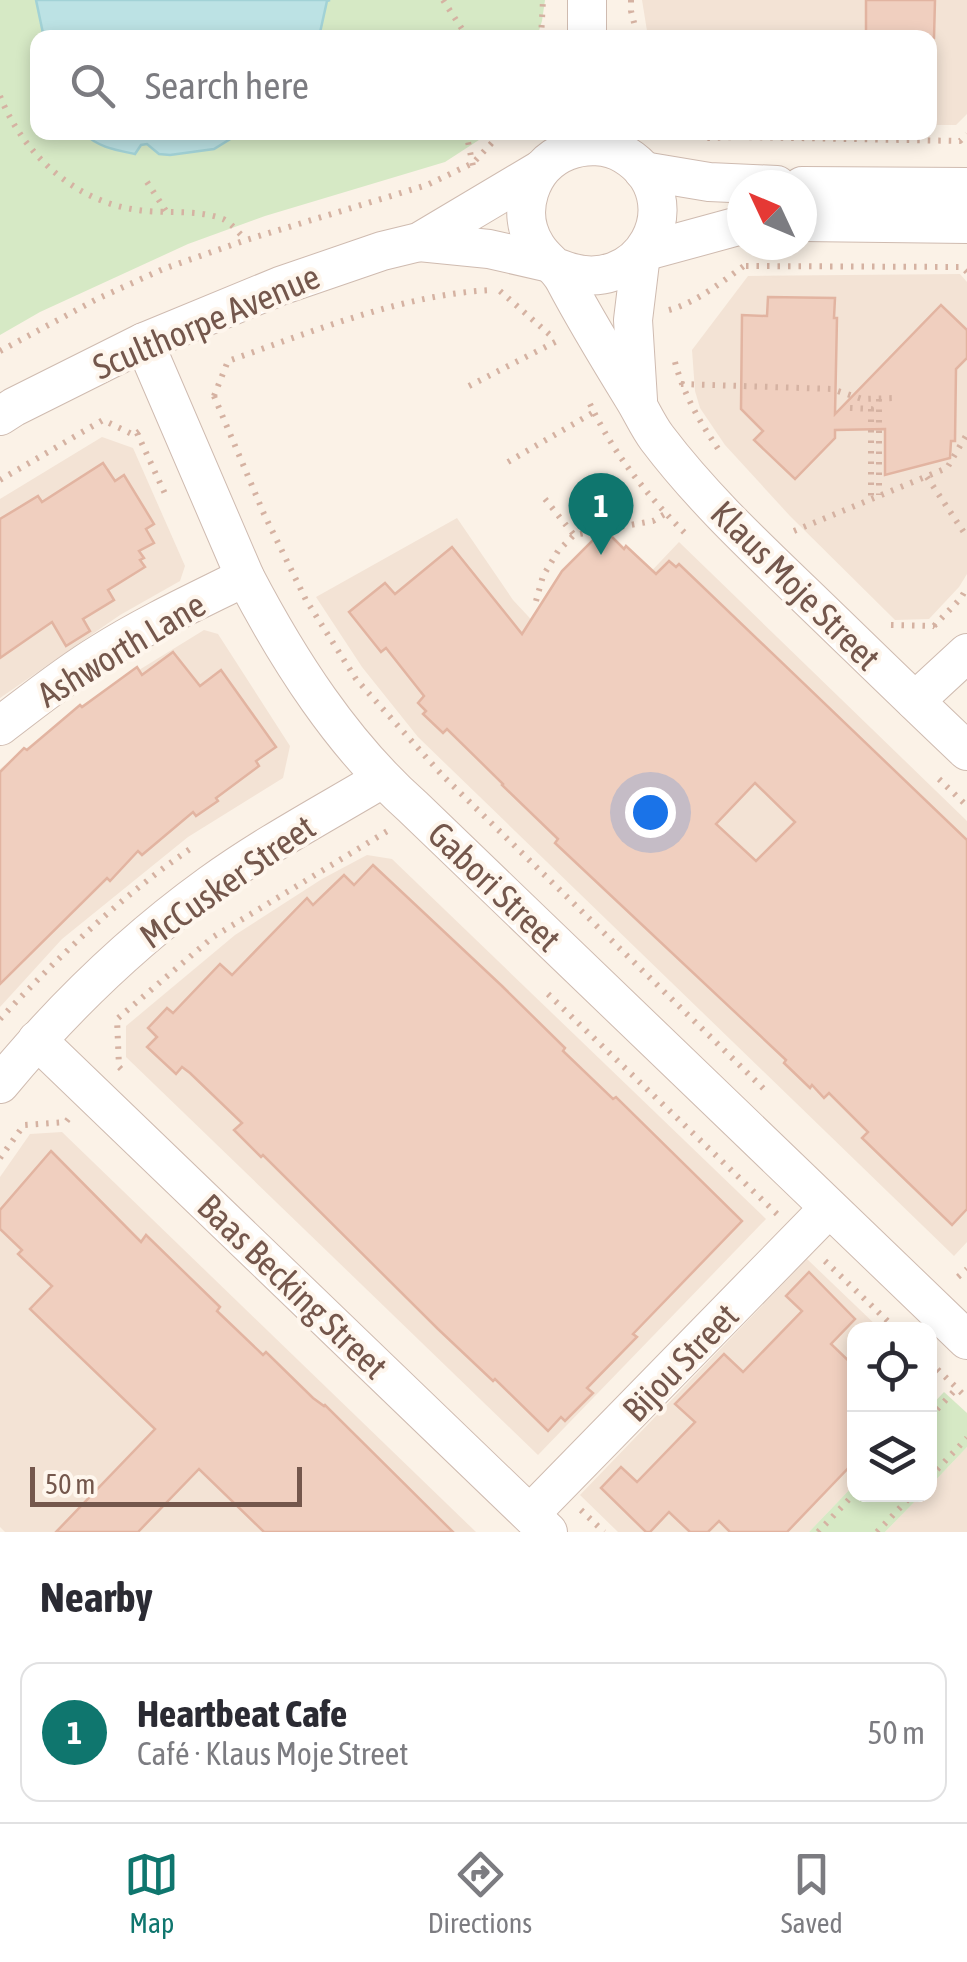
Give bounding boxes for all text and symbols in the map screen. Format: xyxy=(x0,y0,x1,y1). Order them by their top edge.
search box xyxy=(30,30,937,140)
icon: search xyxy=(65,58,120,113)
text: Search here xyxy=(145,64,309,107)
north arrow xyxy=(727,170,817,260)
street label: Sculthorpe Avenue xyxy=(87,255,325,387)
pin: 1 xyxy=(568,472,634,555)
street label: Klaus Moje Street xyxy=(703,492,889,678)
street label: Ashworth Lane xyxy=(30,583,212,715)
your location xyxy=(625,787,676,838)
street label: McCusker Street xyxy=(132,806,322,956)
street label: Gabori Street xyxy=(421,813,569,959)
street label: Baas Becking Street xyxy=(190,1186,396,1386)
street label: Bijou Street xyxy=(614,1295,746,1429)
map controls xyxy=(847,1322,937,1502)
button: locate xyxy=(847,1322,937,1412)
button: layers xyxy=(847,1412,937,1502)
scale bar xyxy=(30,1462,302,1506)
text: 50 m xyxy=(45,1468,95,1500)
text: Nearby xyxy=(40,1573,153,1621)
text: Heartbeat Cafe xyxy=(137,1692,347,1735)
text: 1 xyxy=(67,1714,82,1751)
text: 50 m xyxy=(867,1714,925,1751)
text: Café · Klaus Moje Street xyxy=(137,1735,408,1772)
tab: Map xyxy=(124,1847,179,1939)
tab: Directions xyxy=(428,1847,532,1939)
tab: Saved xyxy=(781,1847,843,1939)

